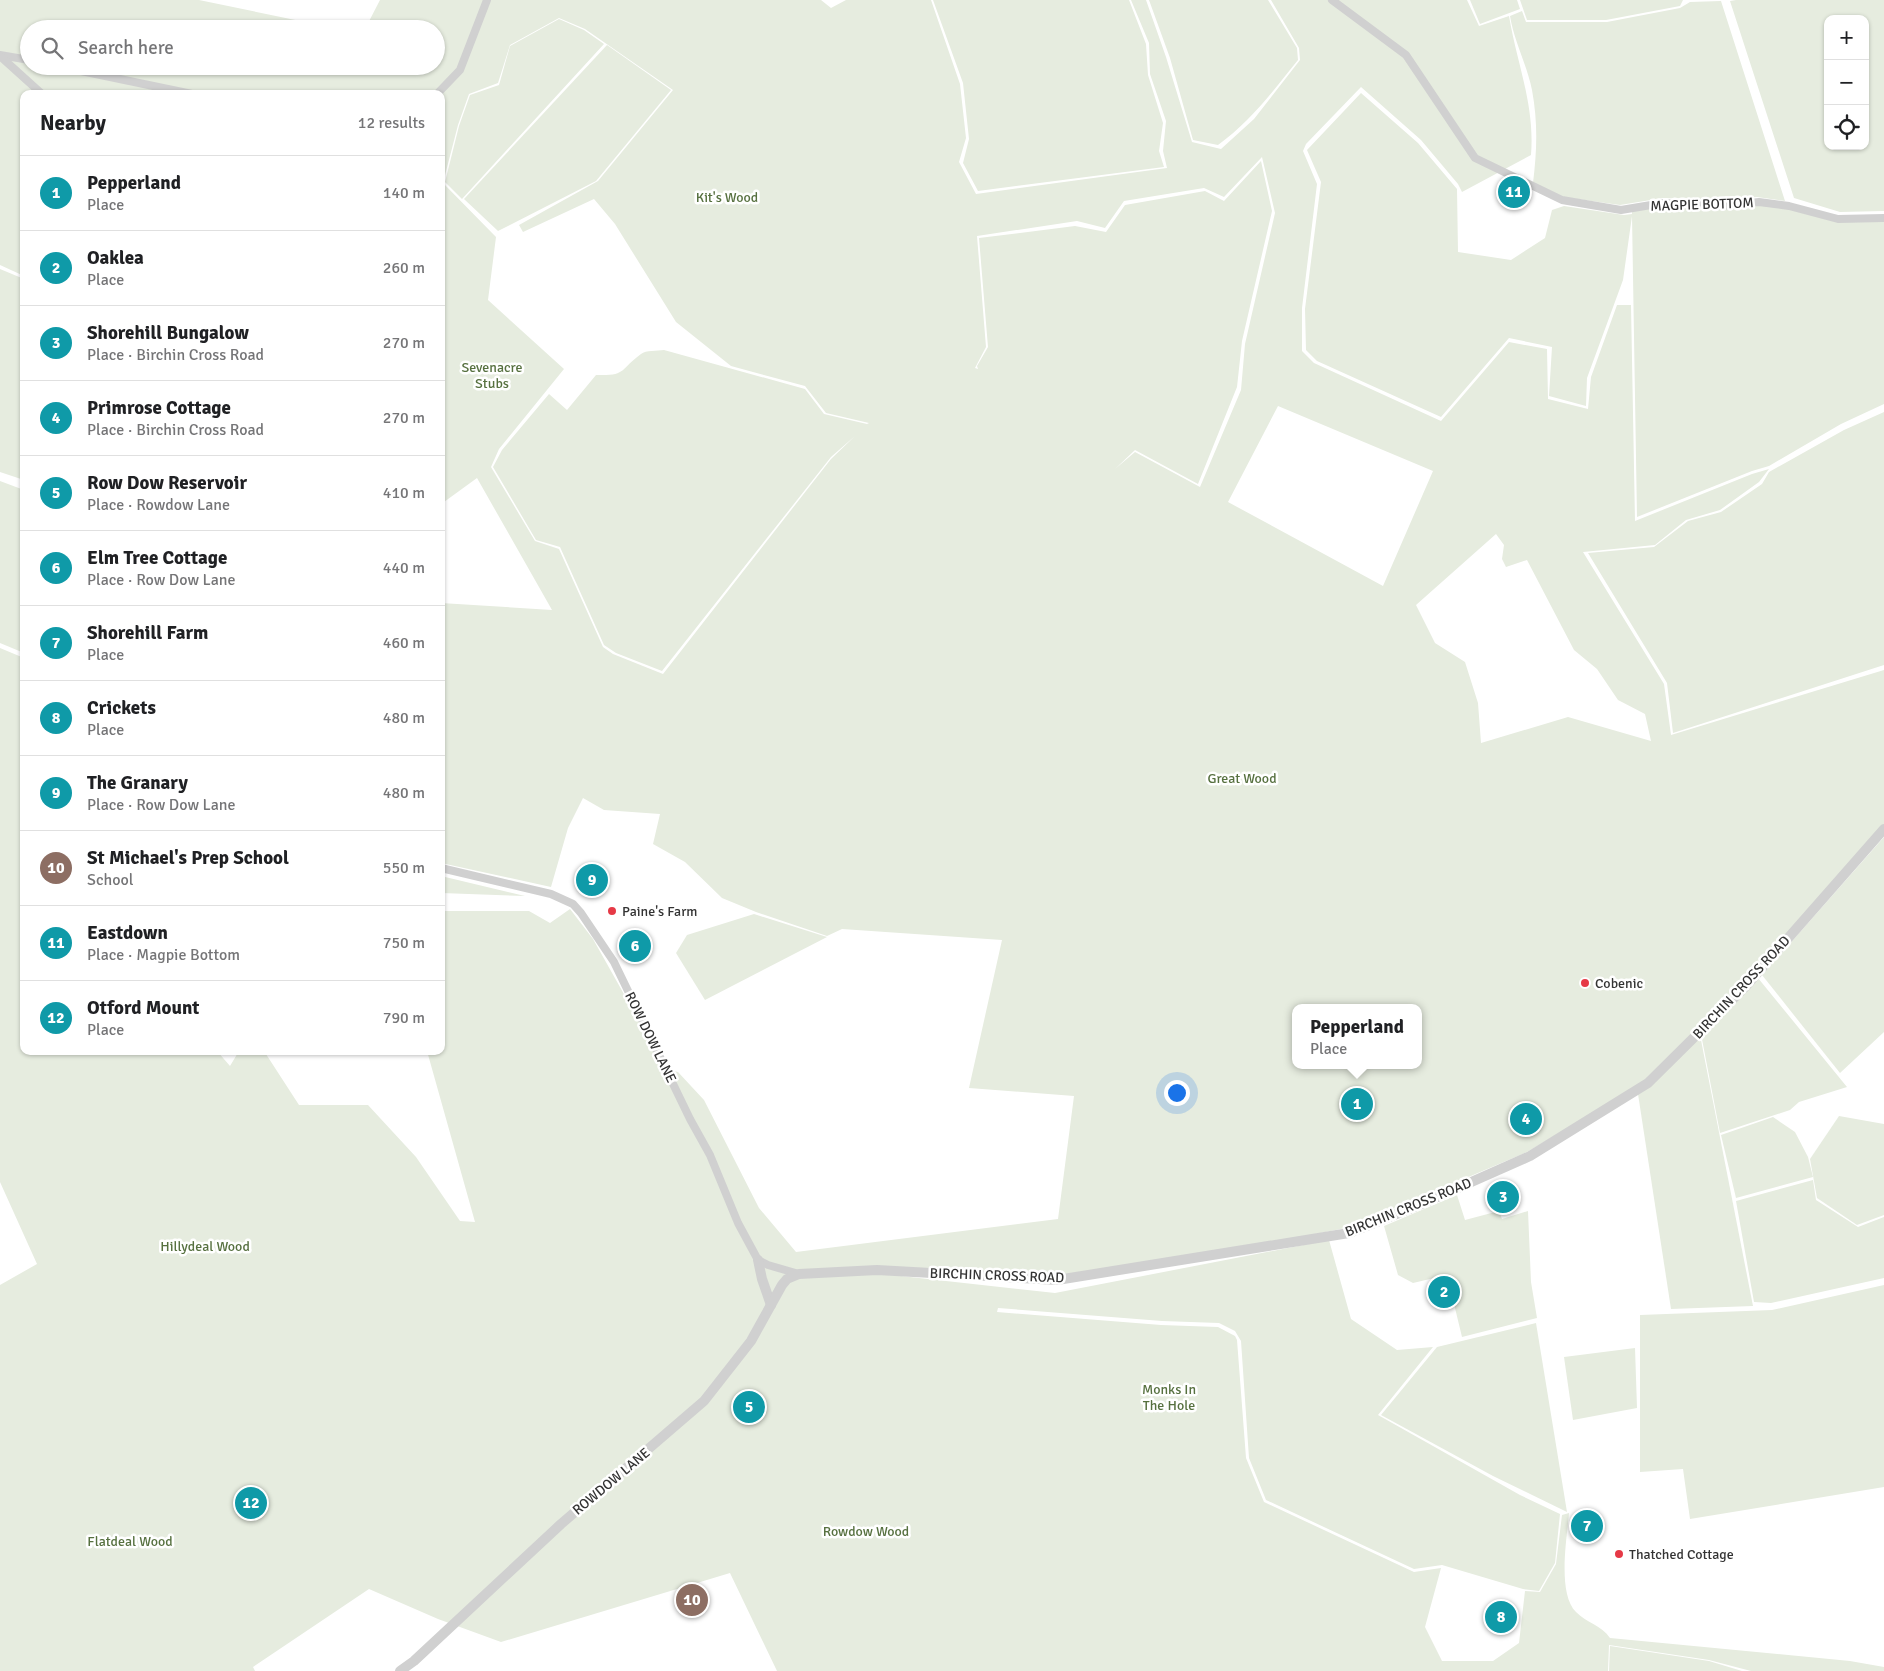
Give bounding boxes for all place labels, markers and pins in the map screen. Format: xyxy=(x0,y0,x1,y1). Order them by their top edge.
pin: 11 xyxy=(1498,173,1530,211)
pin: 9 xyxy=(576,861,608,899)
place label: Paine's Farm xyxy=(622,903,698,920)
marker: Paine's Farm xyxy=(606,905,618,917)
pin: 6 xyxy=(619,927,651,965)
place label: Cobenic xyxy=(1595,975,1643,992)
marker: Cobenic xyxy=(1579,977,1591,989)
pin: 1 xyxy=(1341,1085,1373,1123)
pin: 4 xyxy=(1510,1100,1542,1138)
pin: 3 xyxy=(1487,1178,1519,1216)
pin: 2 xyxy=(1428,1273,1460,1311)
pin: 5 xyxy=(733,1388,765,1426)
pin: 12 xyxy=(235,1484,267,1522)
pin: 7 xyxy=(1571,1507,1603,1545)
place label: Thatched Cottage xyxy=(1629,1546,1734,1563)
marker: Thatched Cottage xyxy=(1613,1548,1625,1560)
pin: 10 xyxy=(676,1581,708,1619)
pin: 8 xyxy=(1485,1598,1517,1636)

